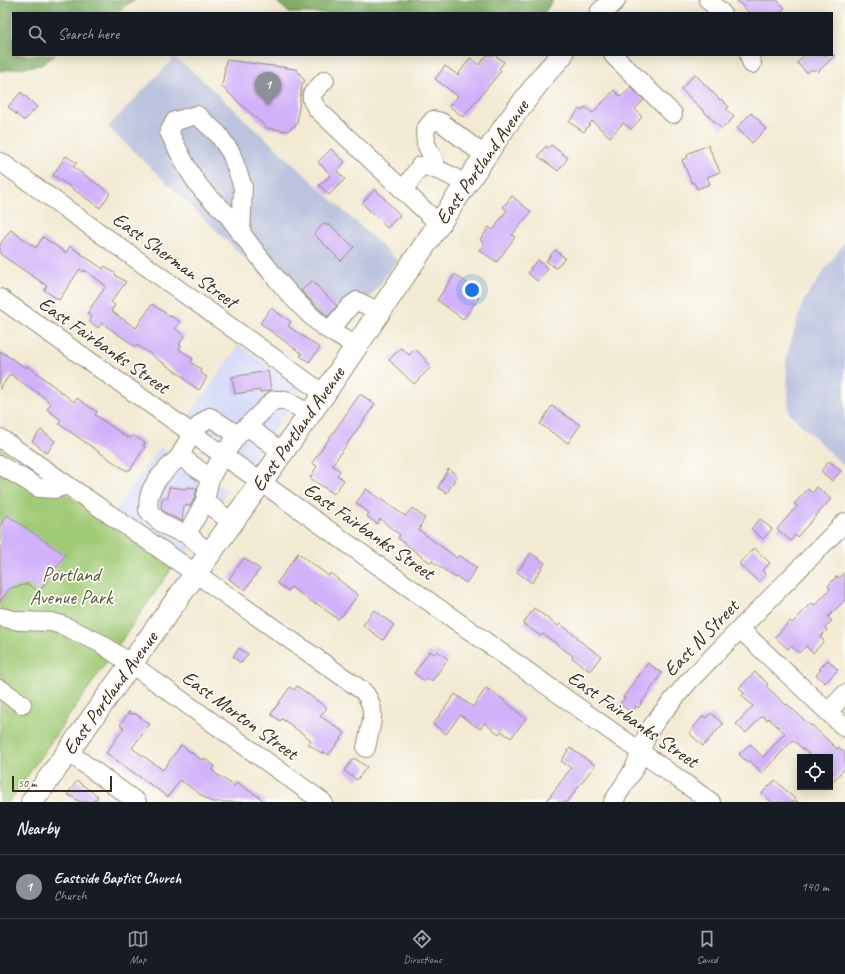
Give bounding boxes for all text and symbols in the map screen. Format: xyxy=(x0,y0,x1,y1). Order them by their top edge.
search box xyxy=(12,12,833,56)
icon: search xyxy=(26,23,48,45)
text: Search here xyxy=(58,25,119,44)
pin: 1 xyxy=(255,72,281,105)
street label: East Portland Avenue xyxy=(430,94,535,229)
street label: East Sherman Street xyxy=(108,206,245,316)
your location xyxy=(462,280,482,300)
street label: East Fairbanks Street xyxy=(34,291,176,401)
street label: East Portland Avenue xyxy=(246,361,351,496)
street label: East Fairbanks Street xyxy=(299,477,441,587)
park label: Portland Avenue Park xyxy=(30,562,114,610)
street label: East N Street xyxy=(658,593,746,682)
street label: East Portland Avenue xyxy=(57,625,164,760)
street label: East Morton Street xyxy=(177,665,305,767)
street label: East Fairbanks Street xyxy=(563,665,705,775)
map controls xyxy=(797,754,833,790)
button: locate xyxy=(797,754,833,790)
scale bar xyxy=(12,774,112,793)
text: 50 m xyxy=(18,776,37,790)
text: Nearby xyxy=(16,818,59,839)
text: Eastside Baptist Church xyxy=(54,869,181,888)
text: 1 xyxy=(26,879,32,895)
text: 140 m xyxy=(801,879,829,895)
text: Church xyxy=(54,888,87,904)
tab: Map xyxy=(127,928,149,966)
tab: Directions xyxy=(403,928,442,966)
tab: Saved xyxy=(696,928,718,966)

